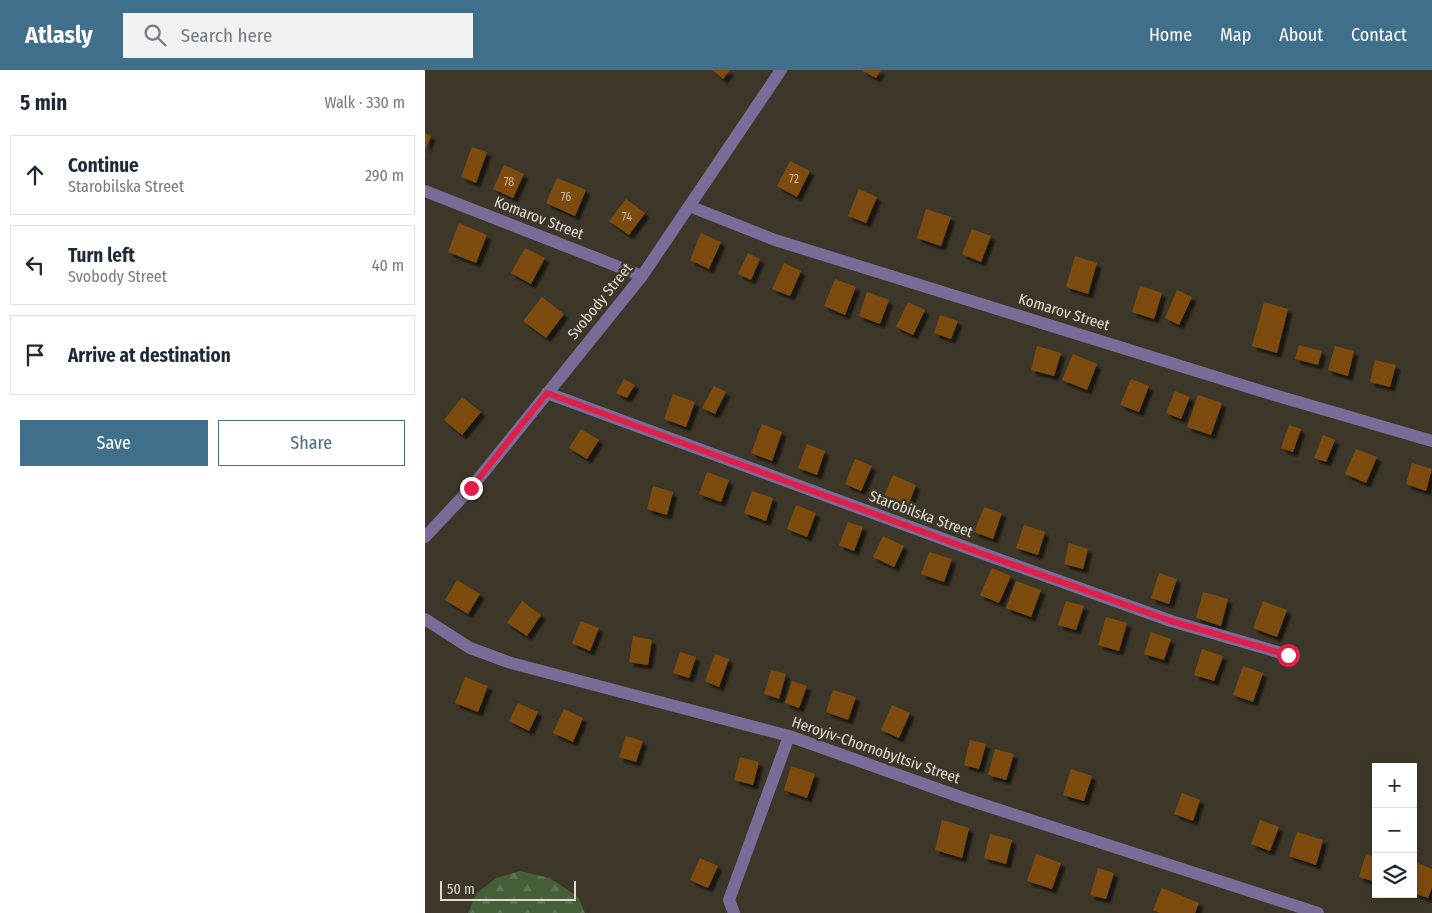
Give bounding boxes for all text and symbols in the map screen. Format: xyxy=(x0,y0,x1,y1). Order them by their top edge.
search box xyxy=(123,13,473,58)
text: Atlasly xyxy=(25,21,93,49)
icon: search xyxy=(141,21,169,49)
text: Search here xyxy=(181,24,272,47)
text: Home xyxy=(1149,24,1192,46)
text: Map xyxy=(1220,24,1251,46)
text: About xyxy=(1279,24,1323,46)
text: Contact xyxy=(1351,24,1407,46)
text: 5 min xyxy=(20,90,67,116)
text: Walk · 330 m xyxy=(324,93,405,112)
text: Continue xyxy=(68,154,139,177)
icon: ahead xyxy=(21,161,49,189)
text: 290 m xyxy=(365,166,404,185)
house number: 72 xyxy=(789,172,799,186)
house number: 78 xyxy=(504,175,514,189)
text: Starobilska Street xyxy=(68,177,184,196)
house number: 76 xyxy=(561,190,571,204)
street label: Komarov Street xyxy=(492,193,586,243)
house number: 74 xyxy=(622,210,632,224)
text: Turn left xyxy=(68,244,135,267)
icon: left xyxy=(21,251,49,279)
text: 40 m xyxy=(372,256,404,275)
street label: Svobody Street xyxy=(564,259,636,343)
text: Svobody Street xyxy=(68,267,167,286)
street label: Komarov Street xyxy=(1016,290,1112,334)
icon: arrive xyxy=(21,341,49,369)
text: Arrive at destination xyxy=(68,344,231,367)
button: Save xyxy=(20,420,208,466)
button: Share xyxy=(218,420,405,466)
route end xyxy=(460,477,483,500)
street label: Starobilska Street xyxy=(867,487,975,541)
route start xyxy=(1277,644,1300,667)
street label: Heroyiv-Chornobyltsiv Street xyxy=(790,713,963,787)
map controls xyxy=(1372,763,1417,898)
button: + xyxy=(1372,763,1417,808)
button: − xyxy=(1372,808,1417,853)
button: layers xyxy=(1372,853,1417,898)
scale bar xyxy=(440,878,576,901)
text: 50 m xyxy=(447,881,475,898)

